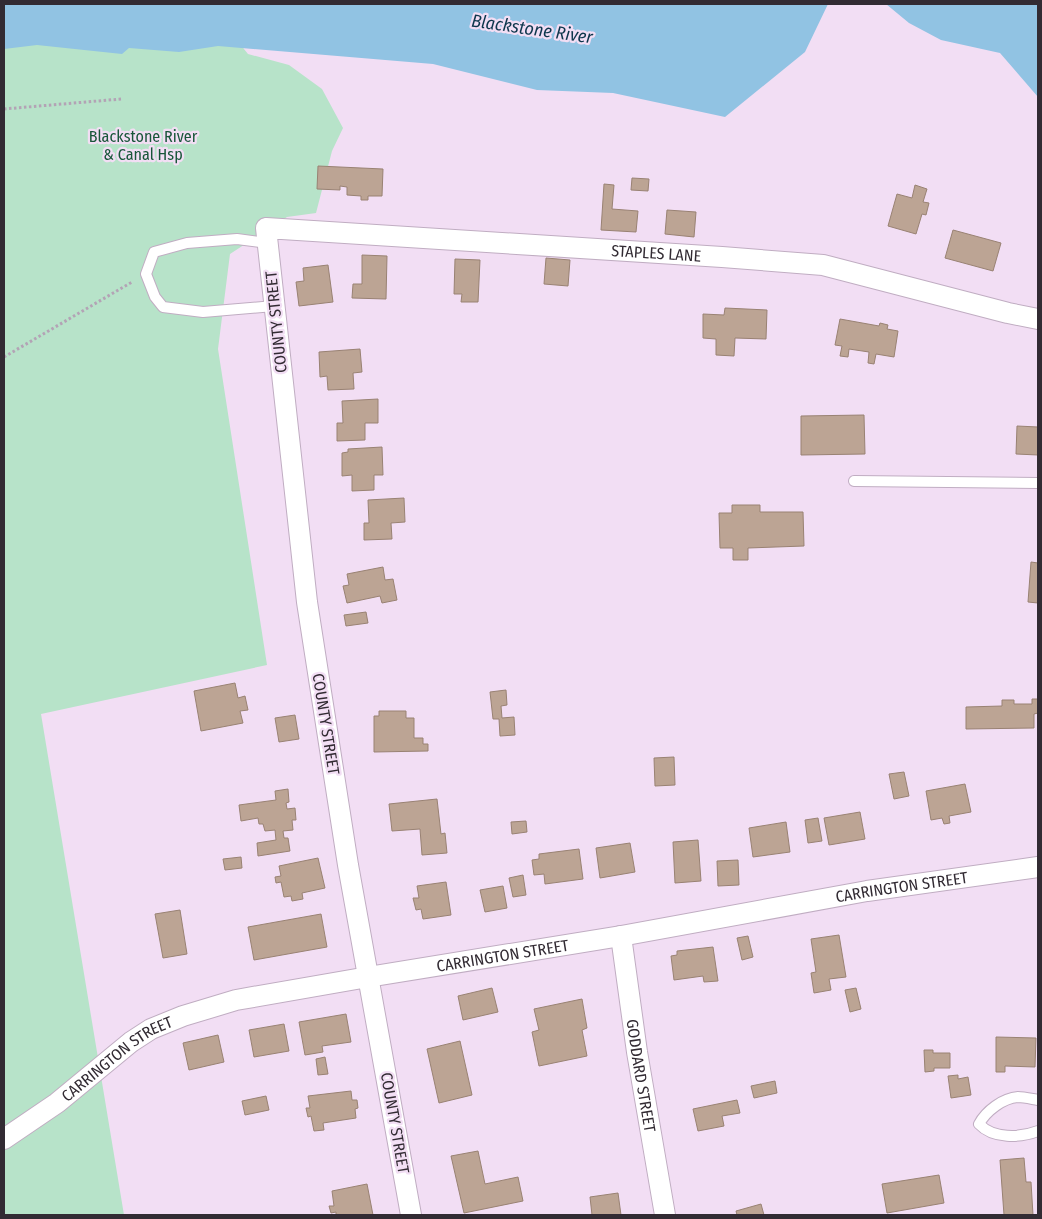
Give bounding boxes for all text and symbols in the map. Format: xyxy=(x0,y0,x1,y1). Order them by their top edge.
water label: Blackstone River xyxy=(470,10,595,48)
park label: Blackstone River & Canal Hsp xyxy=(89,127,198,164)
street label: STAPLES LANE xyxy=(611,240,702,265)
street label: COUNTY STREET xyxy=(261,270,291,374)
street label: COUNTY STREET xyxy=(309,672,343,777)
street label: CARRINGTON STREET xyxy=(834,867,970,906)
street label: CARRINGTON STREET xyxy=(435,935,570,975)
street label: CARRINGTON STREET xyxy=(57,1012,175,1105)
street label: GODDARD STREET xyxy=(623,1018,660,1134)
street label: COUNTY STREET xyxy=(377,1071,413,1176)

